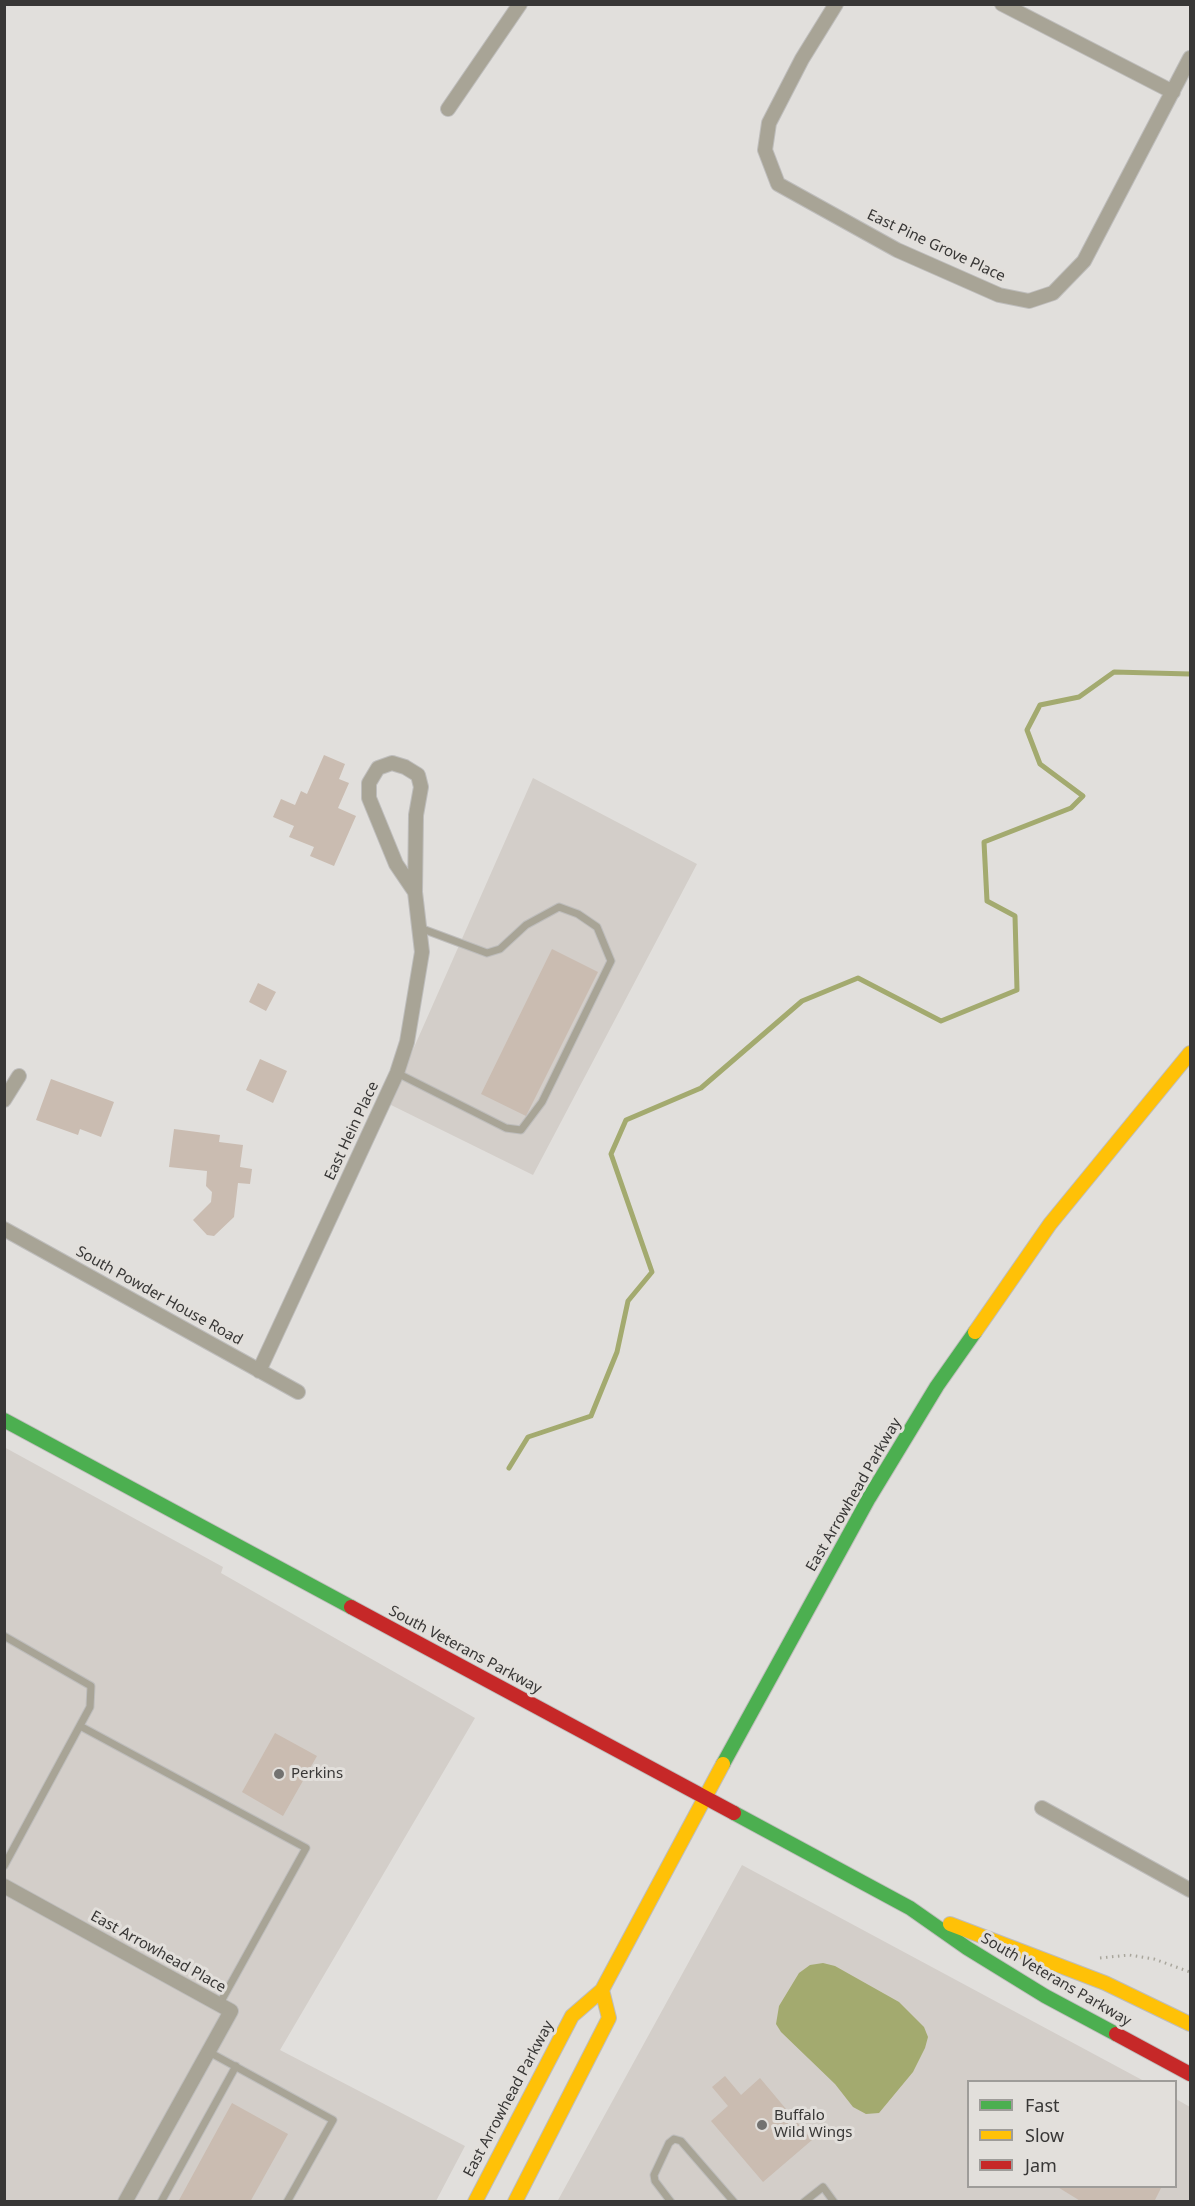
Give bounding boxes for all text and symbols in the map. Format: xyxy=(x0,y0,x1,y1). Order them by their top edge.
street label: East Pine Grove Place xyxy=(864,206,1008,286)
street label: East Hein Place xyxy=(321,1079,383,1183)
street label: South Powder House Road xyxy=(73,1243,245,1349)
street label: East Arrowhead Parkway xyxy=(803,1415,905,1575)
street label: South Veterans Parkway xyxy=(386,1602,544,1698)
place label: Perkins xyxy=(291,1765,343,1783)
marker: Perkins xyxy=(272,1767,286,1781)
street label: East Arrowhead Place xyxy=(87,1907,229,1997)
street label: South Veterans Parkway xyxy=(978,1930,1134,2030)
street label: East Arrowhead Parkway xyxy=(460,2018,558,2180)
legend xyxy=(967,2080,1177,2188)
text: Fast xyxy=(1025,2093,1060,2117)
place label: Buffalo Wild Wings xyxy=(774,2107,852,2142)
marker: Buffalo Wild Wings xyxy=(755,2118,769,2132)
text: Slow xyxy=(1025,2123,1064,2147)
text: Jam xyxy=(1025,2153,1057,2177)

